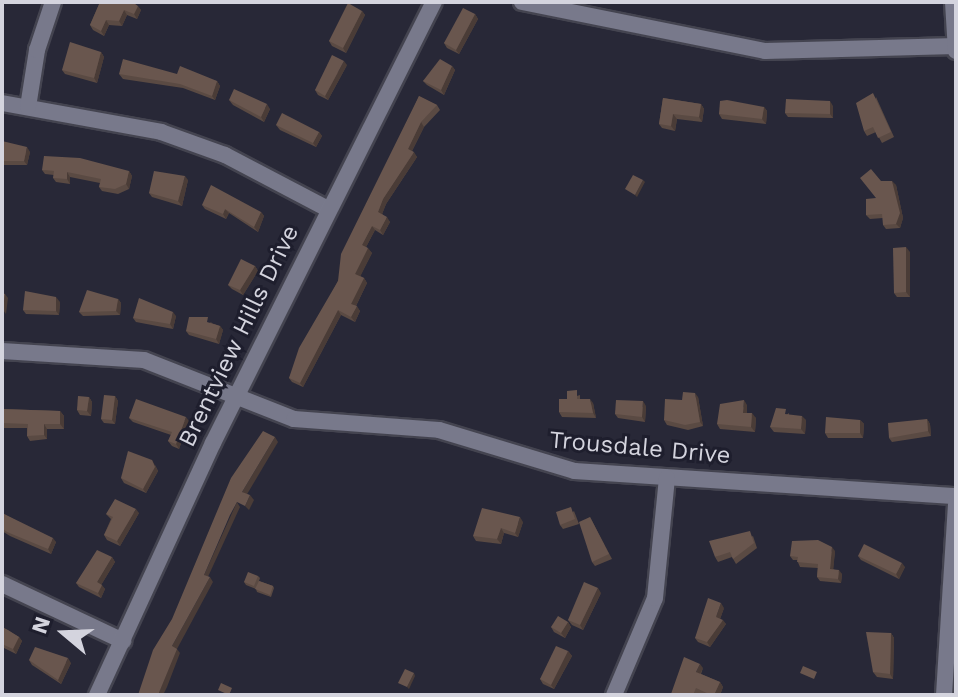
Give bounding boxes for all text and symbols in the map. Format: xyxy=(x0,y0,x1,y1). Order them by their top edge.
street label: Brentview Hills Drive xyxy=(173,220,305,452)
street label: Trousdale Drive xyxy=(548,426,732,470)
north arrow xyxy=(24,593,104,673)
text: N xyxy=(26,613,55,637)

